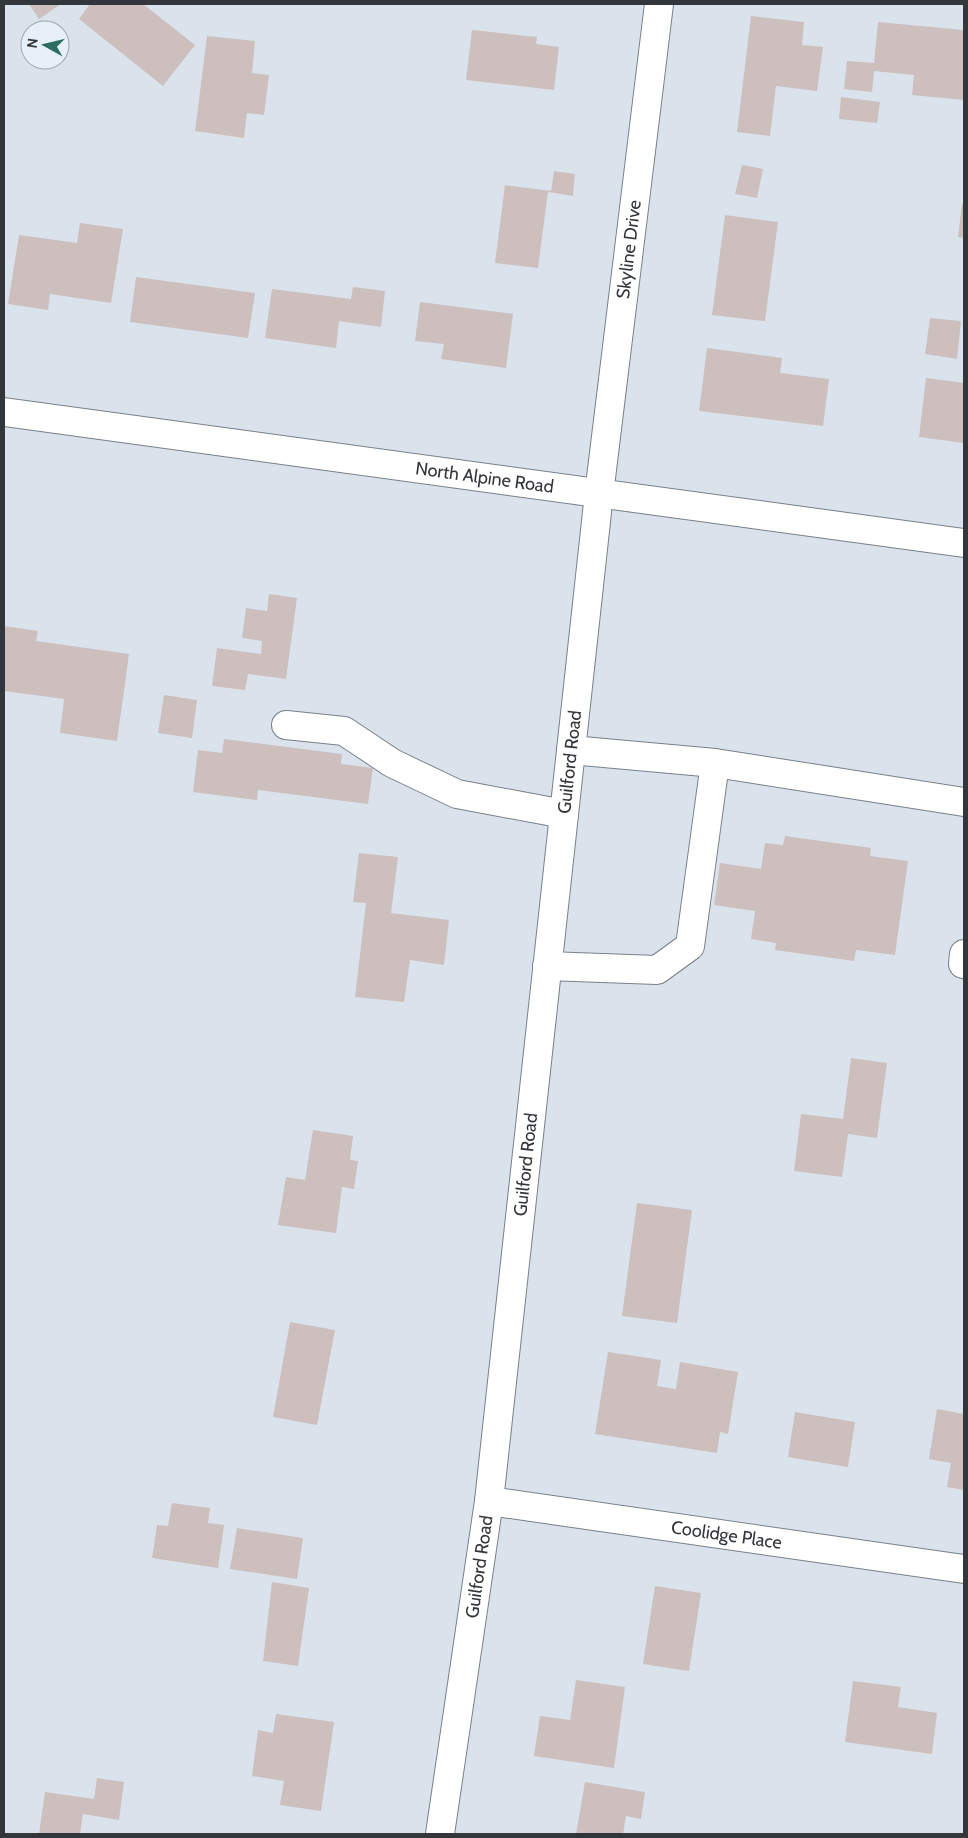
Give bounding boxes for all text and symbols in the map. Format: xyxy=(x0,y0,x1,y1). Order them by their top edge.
north arrow xyxy=(20,20,70,70)
text: N xyxy=(23,37,42,49)
street label: Skyline Drive xyxy=(612,199,646,300)
street label: North Alpine Road xyxy=(414,457,555,498)
street label: Guilford Road xyxy=(553,709,586,815)
street label: Guilford Road xyxy=(509,1112,542,1217)
street label: Guilford Road xyxy=(461,1514,498,1620)
street label: Coolidge Place xyxy=(670,1516,783,1554)

